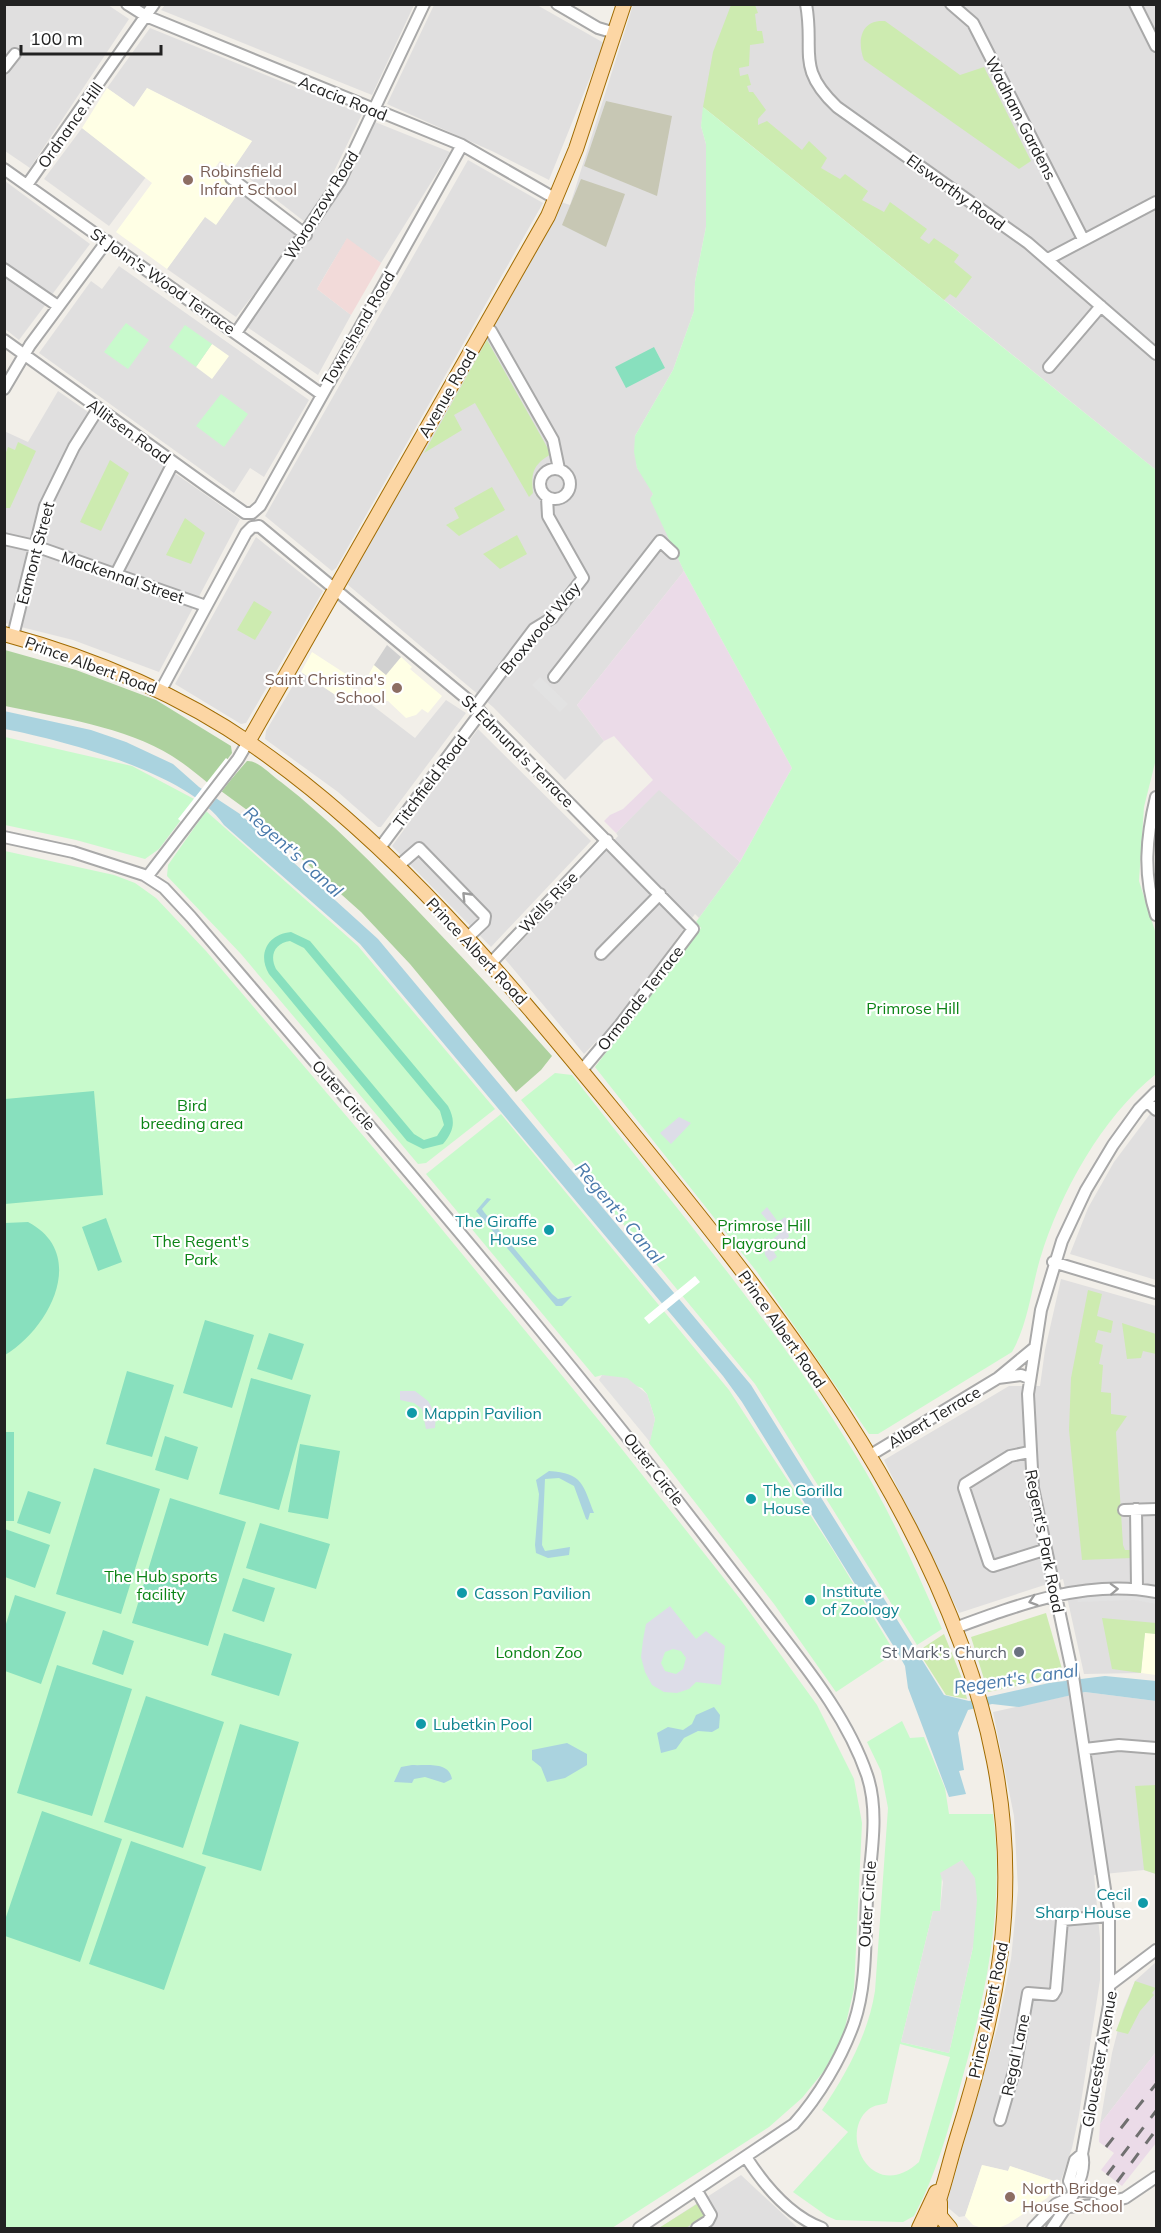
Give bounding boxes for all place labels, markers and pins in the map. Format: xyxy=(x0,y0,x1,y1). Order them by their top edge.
place label: Robinsfield Infant School xyxy=(200,161,297,199)
marker: Robinsfield Infant School xyxy=(181,173,195,187)
place label: Saint Christina's School xyxy=(265,669,385,707)
marker: Saint Christina's School xyxy=(390,681,404,695)
place label: The Giraffe House xyxy=(455,1211,537,1249)
marker: The Giraffe House xyxy=(542,1223,556,1237)
place label: Mappin Pavilion xyxy=(424,1403,542,1423)
marker: Mappin Pavilion xyxy=(405,1406,419,1420)
place label: The Gorilla House xyxy=(763,1480,843,1518)
marker: The Gorilla House xyxy=(744,1492,758,1506)
place label: Institute of Zoology xyxy=(822,1581,900,1619)
place label: Casson Pavilion xyxy=(474,1583,591,1603)
marker: Casson Pavilion xyxy=(455,1586,469,1600)
marker: Institute of Zoology xyxy=(803,1593,817,1607)
place label: St Mark's Church xyxy=(882,1642,1007,1662)
marker: St Mark's Church xyxy=(1012,1645,1026,1659)
place label: Lubetkin Pool xyxy=(433,1714,532,1734)
marker: Lubetkin Pool xyxy=(414,1717,428,1731)
place label: Cecil Sharp House xyxy=(1035,1884,1131,1922)
marker: Cecil Sharp House xyxy=(1136,1896,1150,1910)
place label: North Bridge House School xyxy=(1022,2178,1123,2216)
marker: North Bridge House School xyxy=(1003,2190,1017,2204)

